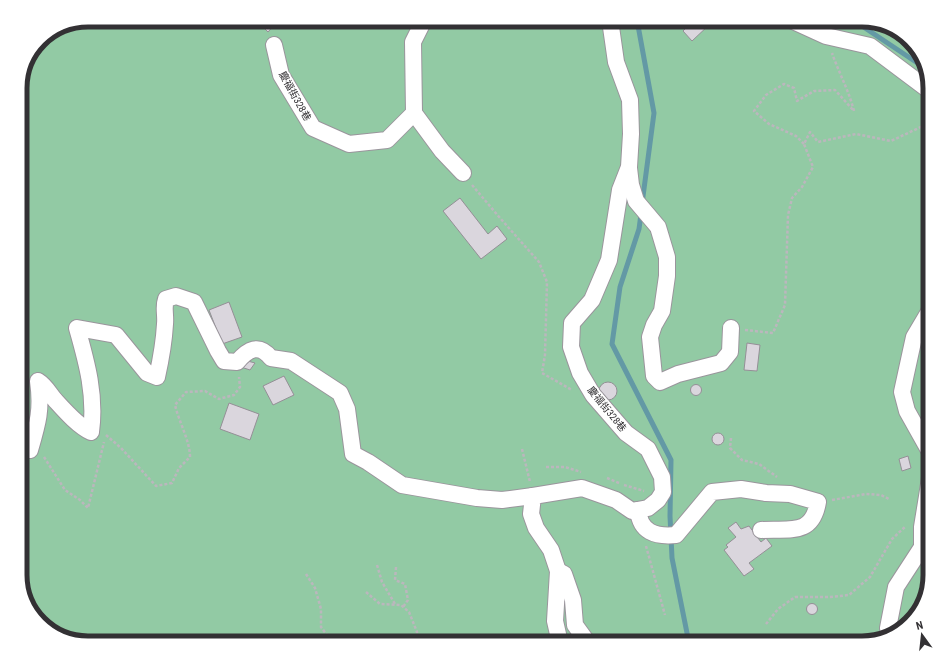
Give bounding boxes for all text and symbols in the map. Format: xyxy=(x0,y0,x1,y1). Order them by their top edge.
street label: 慶福街328巷 xyxy=(277,69,313,123)
street label: 慶福街328巷 xyxy=(585,384,629,434)
north arrow xyxy=(902,615,942,655)
text: N xyxy=(915,619,925,633)

